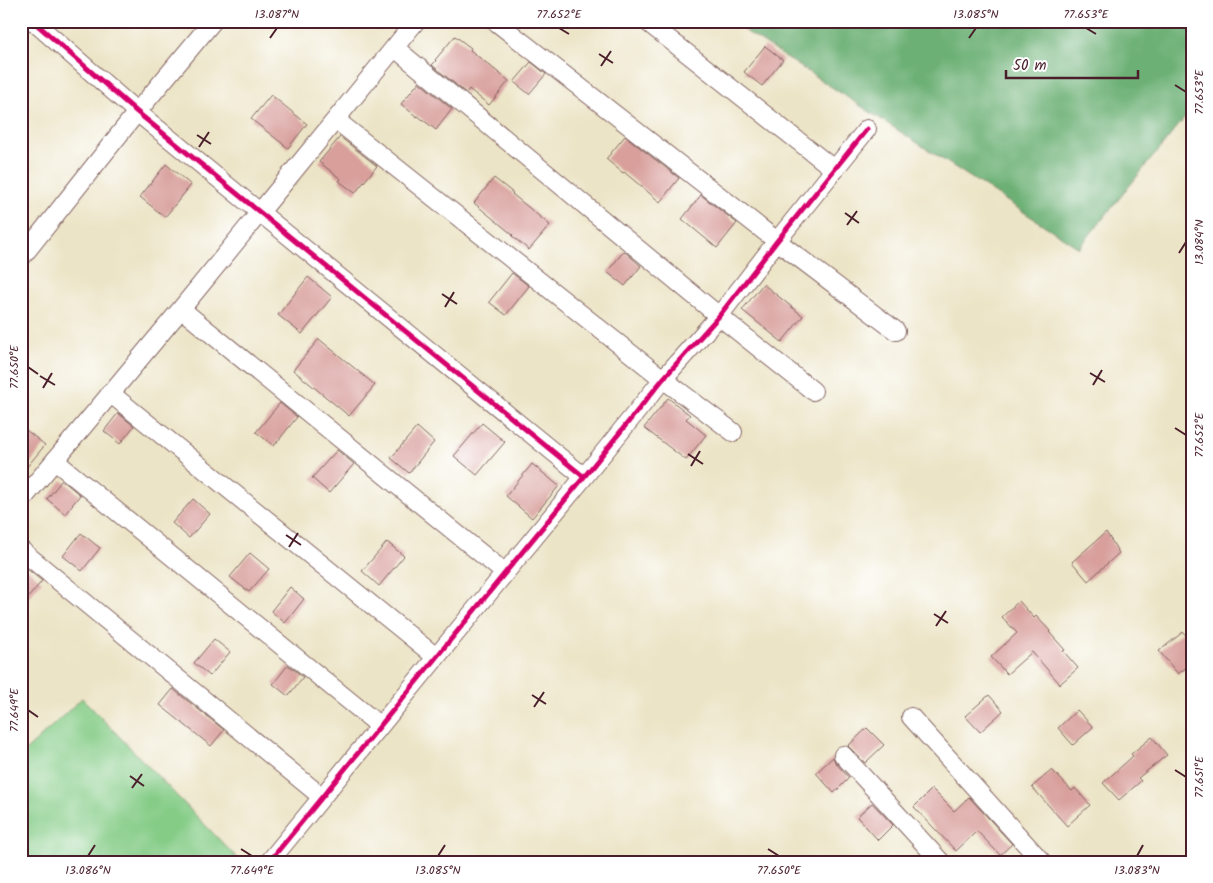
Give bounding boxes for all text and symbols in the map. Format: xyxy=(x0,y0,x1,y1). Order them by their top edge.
text: 13.087°N xyxy=(255,5,299,24)
text: 77.652°E xyxy=(536,5,583,24)
text: 13.085°N xyxy=(953,5,999,24)
text: 77.653°E xyxy=(1064,5,1109,24)
scale bar xyxy=(1006,48,1138,80)
text: 50 m xyxy=(1013,54,1047,78)
text: 77.653°E xyxy=(1190,69,1209,114)
text: 13.084°N xyxy=(1190,219,1209,265)
text: 77.650°E xyxy=(5,344,24,389)
text: 77.652°E xyxy=(1190,411,1209,458)
text: 77.649°E xyxy=(5,687,24,732)
text: 77.651°E xyxy=(1190,755,1209,798)
text: 13.086°N xyxy=(65,861,111,880)
text: 77.649°E xyxy=(230,861,275,880)
text: 13.085°N xyxy=(415,861,461,880)
text: 77.650°E xyxy=(757,861,802,880)
text: 13.083°N xyxy=(1114,861,1160,880)

